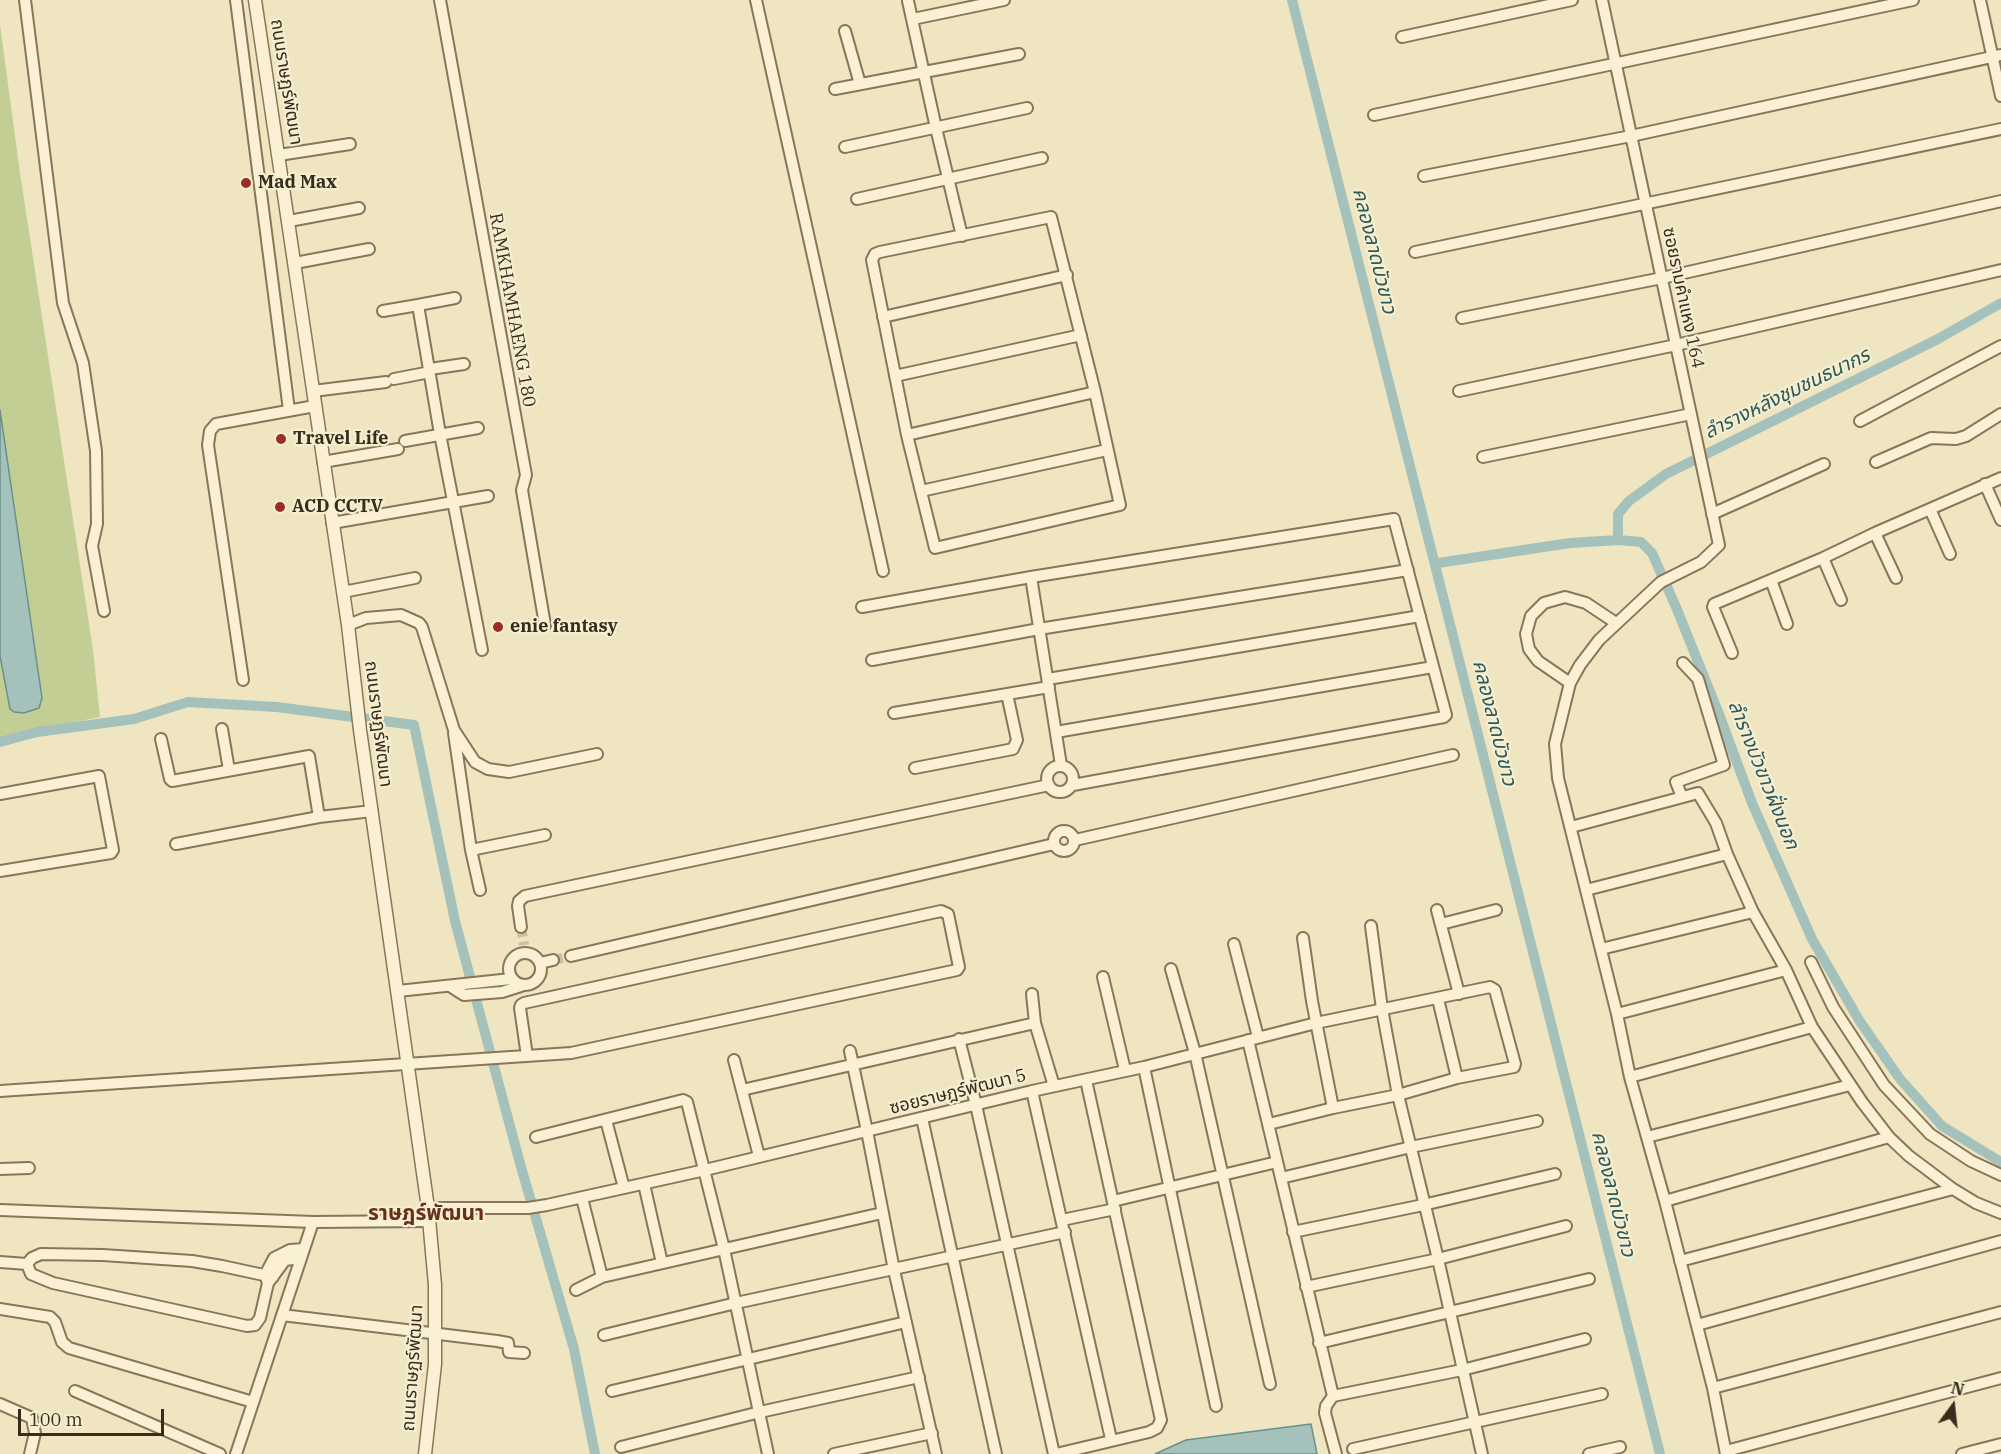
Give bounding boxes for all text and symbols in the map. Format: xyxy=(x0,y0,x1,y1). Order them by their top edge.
street label: ถนนราษฏร์พัฒนา xyxy=(265,17,307,147)
place label: Mad Max xyxy=(258,172,337,194)
marker: Mad Max xyxy=(239,176,253,190)
water label: คลองลาดบัวขาว xyxy=(1347,186,1401,316)
street label: RAMKHAMHAENG 180 xyxy=(484,211,540,409)
street label: ซอยรามคำแหง 164 xyxy=(1658,226,1708,370)
water label: ลำรางหลังชุมชนธนากร xyxy=(1700,343,1874,445)
place label: Travel Life xyxy=(293,428,388,450)
marker: Travel Life xyxy=(274,432,288,446)
place label: ACD CCTV xyxy=(292,496,383,518)
marker: ACD CCTV xyxy=(273,500,287,514)
place label: enie fantasy xyxy=(510,616,618,638)
marker: enie fantasy xyxy=(491,620,505,634)
water label: คลองลาดบัวขาว xyxy=(1467,658,1521,788)
street label: ถนนราษฏร์พัฒนา xyxy=(360,660,396,788)
water label: ลำรางบัวขาวฝั่งนอก xyxy=(1722,697,1804,853)
street label: ซอยราษฎร์พัฒนา 5 xyxy=(887,1065,1029,1119)
water label: คลองลาดบัวขาว xyxy=(1586,1129,1640,1259)
district label: ราษฎร์พัฒนา xyxy=(368,1201,484,1227)
street label: ถนนราษฏร์พัฒนา xyxy=(398,1304,428,1432)
north arrow xyxy=(1923,1376,1983,1436)
text: N xyxy=(1949,1377,1966,1400)
scale bar xyxy=(21,1397,166,1435)
text: 100 m xyxy=(29,1408,83,1431)

